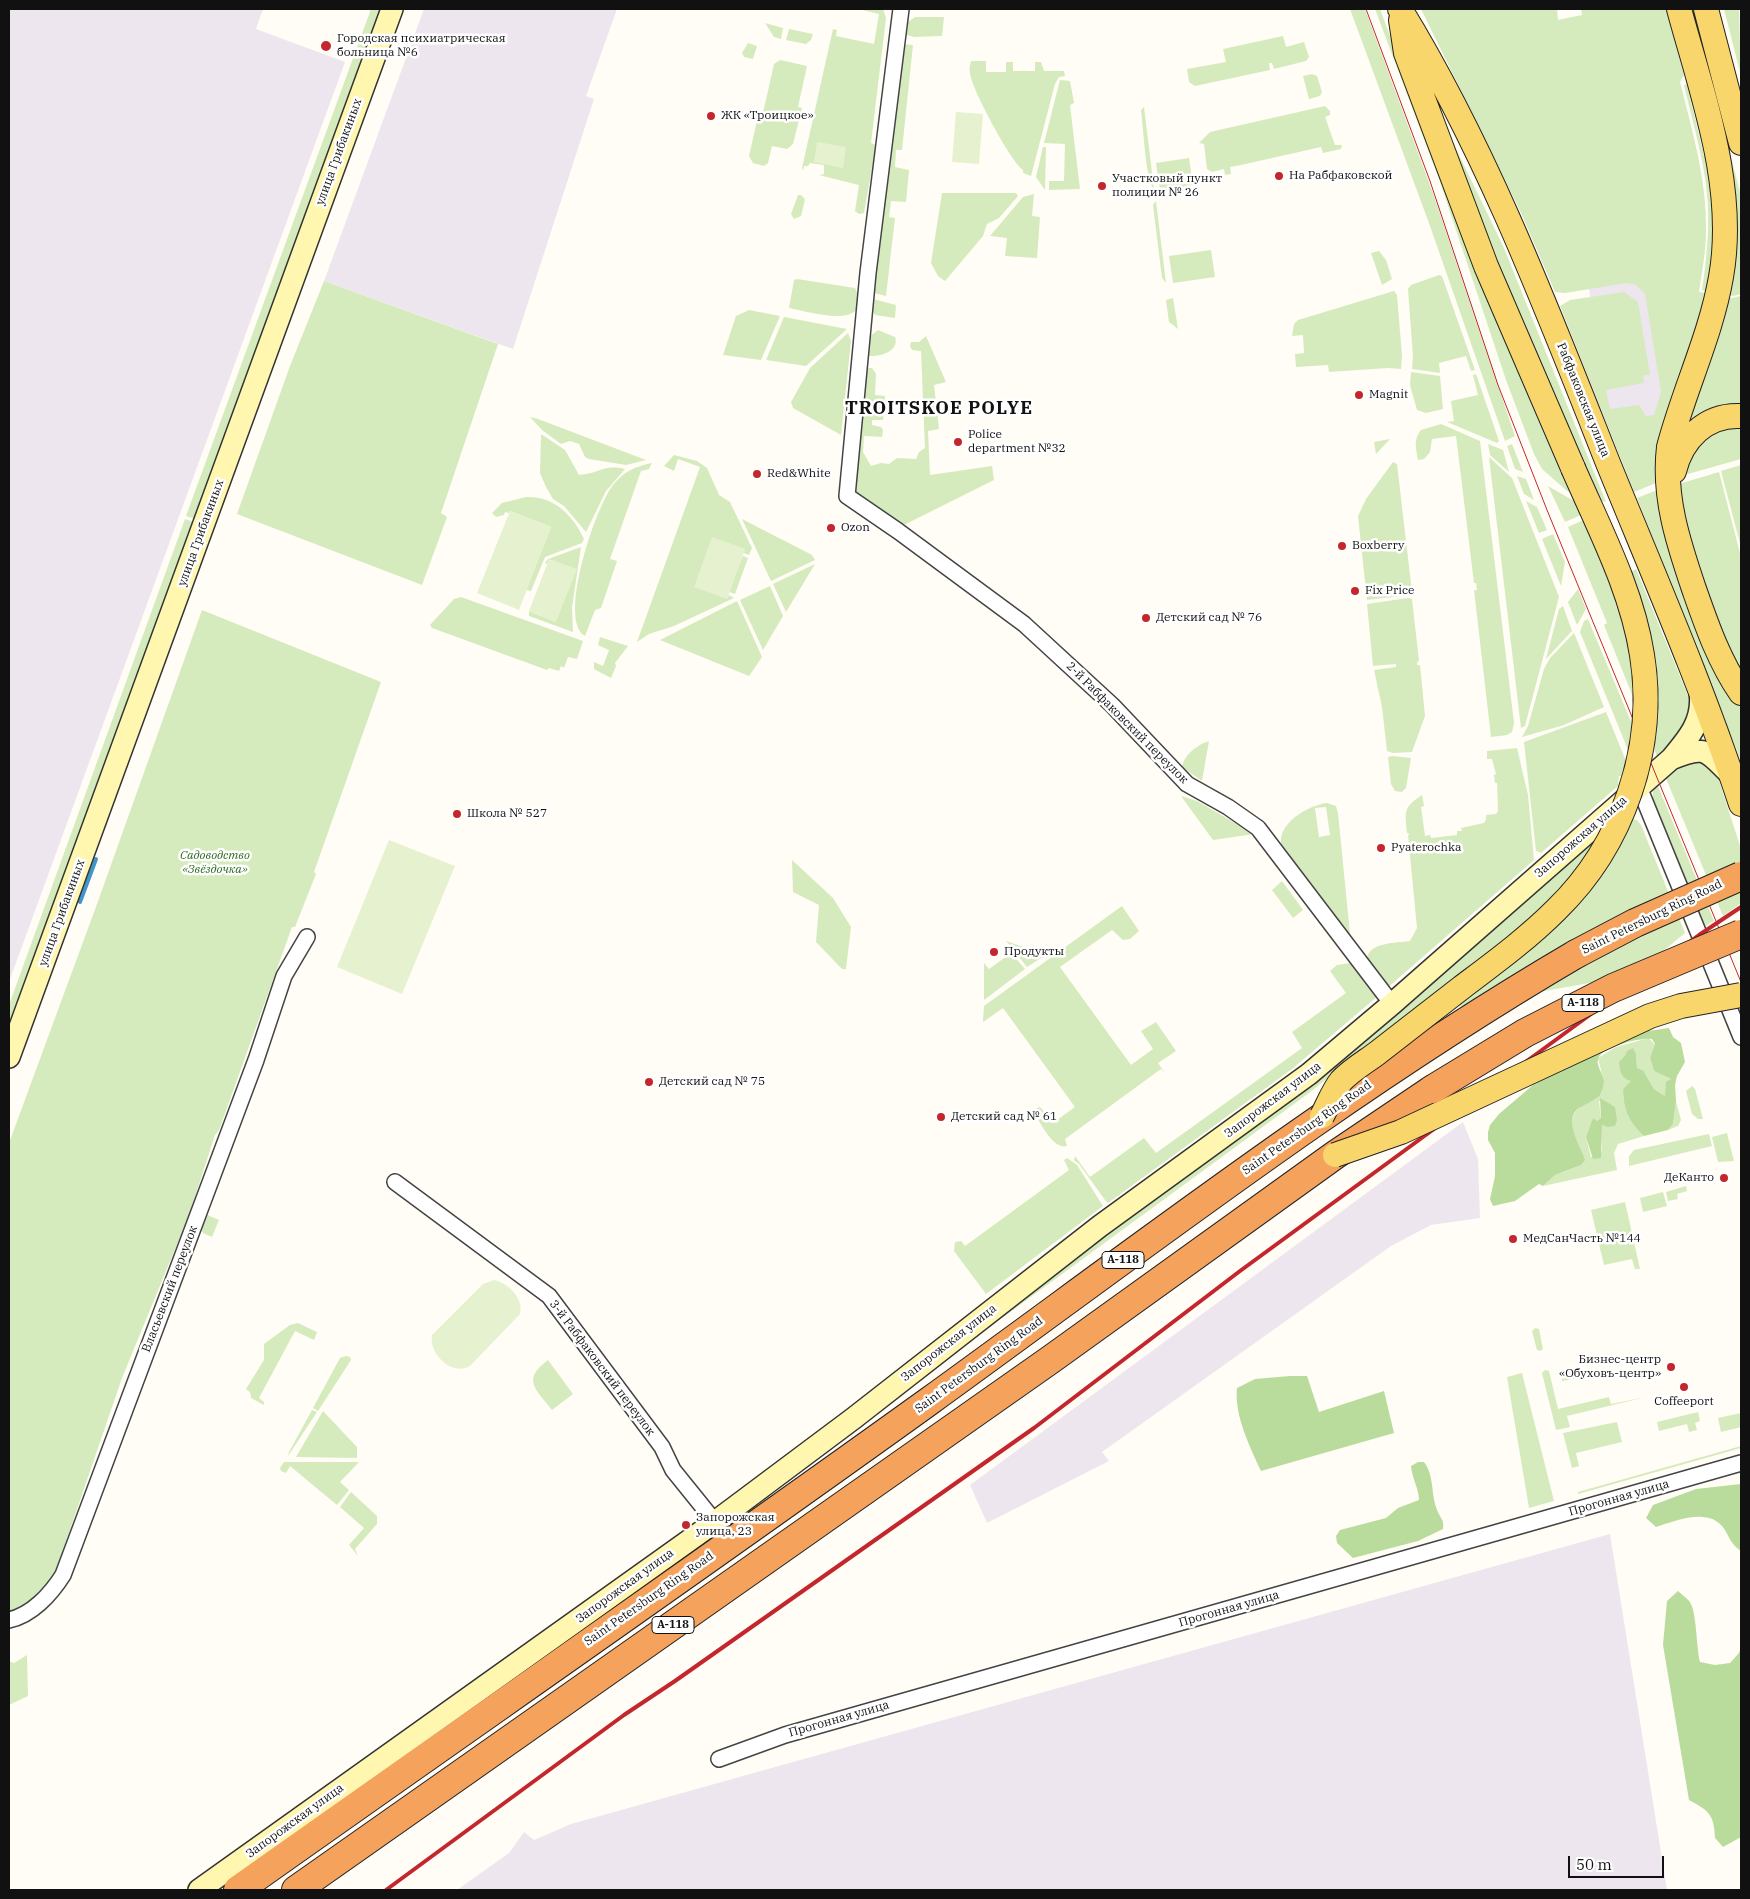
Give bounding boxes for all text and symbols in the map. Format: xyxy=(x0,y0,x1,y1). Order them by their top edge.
place label: Городская психиатрическая больница №6 xyxy=(337,32,506,60)
marker: Городская психиатрическая больница №6 xyxy=(319,39,333,53)
street label: улица Грибакиных xyxy=(313,97,365,207)
place label: ЖК «Троицкое» xyxy=(721,109,814,123)
marker: ЖК «Троицкое» xyxy=(705,110,717,122)
place label: На Рабфаковской xyxy=(1289,169,1392,183)
marker: На Рабфаковской xyxy=(1273,170,1285,182)
place label: Участковый пункт полиции № 26 xyxy=(1112,172,1222,200)
marker: Участковый пункт полиции № 26 xyxy=(1096,180,1108,192)
street label: Рабфаковская улица xyxy=(1554,341,1612,459)
place label: Magnit xyxy=(1369,388,1408,402)
marker: Magnit xyxy=(1353,389,1365,401)
district label: TROITSKOE POLYE xyxy=(843,398,1035,420)
place label: Police department №32 xyxy=(968,428,1066,456)
marker: Police department №32 xyxy=(952,436,964,448)
place label: Red&White xyxy=(767,467,831,481)
marker: Red&White xyxy=(751,468,763,480)
street label: улица Грибакиных xyxy=(175,478,227,588)
place label: Ozon xyxy=(841,521,870,535)
marker: Ozon xyxy=(825,522,837,534)
place label: Boxberry xyxy=(1352,539,1404,553)
marker: Boxberry xyxy=(1336,540,1348,552)
place label: Fix Price xyxy=(1365,584,1414,598)
marker: Fix Price xyxy=(1349,585,1361,597)
place label: Детский сад № 76 xyxy=(1156,611,1262,625)
marker: Детский сад № 76 xyxy=(1140,612,1152,624)
street label: 2-й Рабфаковский переулок xyxy=(1063,659,1191,787)
street label: Запорожская улица xyxy=(1532,793,1630,881)
place label: Школа № 527 xyxy=(467,807,547,821)
marker: Школа № 527 xyxy=(451,808,463,820)
place label: Pyaterochka xyxy=(1391,841,1461,855)
marker: Pyaterochka xyxy=(1375,842,1387,854)
park label: Садоводство «Звёздочка» xyxy=(180,849,250,877)
street label: улица Грибакиных xyxy=(36,858,88,968)
street label: Saint Petersburg Ring Road xyxy=(1580,877,1724,957)
place label: Продукты xyxy=(1004,945,1064,959)
marker: Продукты xyxy=(988,946,1000,958)
road number: А-118 xyxy=(1562,994,1604,1011)
street label: Запорожская улица xyxy=(1222,1059,1324,1141)
place label: Детский сад № 75 xyxy=(659,1075,765,1089)
marker: Детский сад № 75 xyxy=(643,1076,655,1088)
street label: Saint Petersburg Ring Road xyxy=(1240,1078,1374,1178)
place label: Детский сад № 61 xyxy=(951,1110,1057,1124)
marker: Детский сад № 61 xyxy=(935,1111,947,1123)
place label: ДеКанто xyxy=(1664,1171,1714,1185)
marker: ДеКанто xyxy=(1718,1172,1730,1184)
street label: Власьевский переулок xyxy=(139,1224,201,1354)
place label: МедСанЧасть №144 xyxy=(1523,1232,1641,1246)
marker: МедСанЧасть №144 xyxy=(1507,1233,1519,1245)
road number: А-118 xyxy=(1102,1252,1144,1268)
street label: 3-й Рабфаковский переулок xyxy=(546,1297,658,1439)
street label: Запорожская улица xyxy=(898,1301,1000,1385)
street label: Saint Petersburg Ring Road xyxy=(912,1314,1046,1416)
place label: Бизнес-центр «Обуховъ-центр» xyxy=(1559,1353,1661,1381)
marker: Бизнес-центр «Обуховъ-центр» xyxy=(1665,1361,1677,1373)
marker: Coffeeport xyxy=(1678,1381,1690,1393)
place label: Coffeeport xyxy=(1654,1395,1714,1409)
street label: Прогонная улица xyxy=(1567,1477,1671,1519)
place label: Запорожская улица, 23 xyxy=(696,1511,775,1539)
marker: Запорожская улица, 23 xyxy=(680,1519,692,1531)
street label: Запорожская улица xyxy=(573,1546,677,1626)
street label: Saint Petersburg Ring Road xyxy=(582,1549,716,1649)
street label: Прогонная улица xyxy=(1177,1588,1281,1630)
road number: А-118 xyxy=(652,1616,694,1634)
street label: Прогонная улица xyxy=(787,1698,891,1740)
street label: Запорожская улица xyxy=(243,1781,347,1861)
scale bar xyxy=(1570,1846,1666,1878)
text: 50 m xyxy=(1576,1855,1612,1874)

